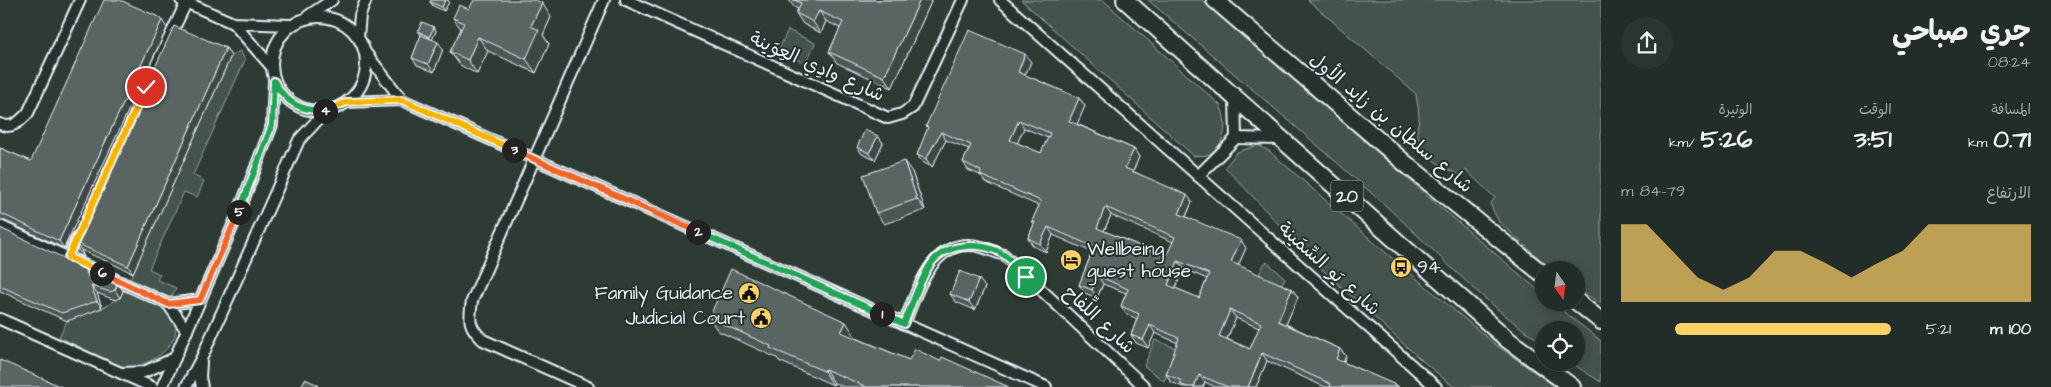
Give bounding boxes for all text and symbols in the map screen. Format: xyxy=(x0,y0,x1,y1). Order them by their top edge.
text: جري صباحي xyxy=(1892,12,2031,51)
button: share xyxy=(1621,17,1673,69)
street label: شارع وادِي العِوَينة xyxy=(745,25,889,109)
street label: شارع سلطان بن زايد الأول xyxy=(1303,46,1479,200)
text: 08:24 xyxy=(1988,51,2031,73)
pin xyxy=(125,66,167,108)
icon: check xyxy=(132,73,160,101)
pin: 4 xyxy=(312,98,338,124)
text: الوتيرة xyxy=(1719,100,1752,120)
text: الوقت xyxy=(1859,100,1892,120)
text: المسافة xyxy=(1991,100,2031,120)
text: 4 xyxy=(321,101,330,121)
text: 5:26 xyxy=(1700,122,1752,157)
text: 3:51 xyxy=(1854,122,1892,157)
text: 0.71 xyxy=(1993,122,2031,157)
text: /km xyxy=(1669,133,1700,153)
text: km xyxy=(1968,133,1993,153)
pin: 3 xyxy=(502,138,526,162)
text: 3 xyxy=(511,140,518,160)
road number: 20 xyxy=(1331,180,1363,212)
text: 79–84 m xyxy=(1621,180,1685,202)
text: الارتفاع xyxy=(1986,182,2031,204)
pin: 5 xyxy=(226,200,252,224)
text: 5 xyxy=(235,202,244,222)
street label: شارع يَو السِّمَينة xyxy=(1272,216,1386,322)
pin: 2 xyxy=(686,220,710,244)
text: 2 xyxy=(694,222,703,242)
place label: Wellbeing guest house xyxy=(1087,236,1191,286)
hotel icon: Wellbeing guest house xyxy=(1059,248,1083,272)
place label: 94 xyxy=(1417,254,1441,281)
bus stop icon: 94 xyxy=(1389,255,1413,279)
pin xyxy=(1005,256,1047,298)
pin: 6 xyxy=(90,260,114,286)
north arrow xyxy=(1535,261,1585,311)
map controls xyxy=(1535,261,1585,371)
text: 6 xyxy=(98,263,107,283)
icon: arrive xyxy=(1012,263,1040,291)
street label: شارع اللِّفاح xyxy=(1057,277,1143,360)
place label: Family Guidance xyxy=(595,280,733,308)
public building icon: Family Guidance xyxy=(737,281,761,305)
pin: 1 xyxy=(870,302,894,326)
text: 1 xyxy=(882,304,883,324)
place label: Judicial Court xyxy=(626,305,745,332)
public building icon: Judicial Court xyxy=(749,306,773,330)
text: 5:21 xyxy=(1926,318,1951,340)
text: 100 m xyxy=(1990,318,2031,340)
button: locate xyxy=(1535,321,1585,371)

